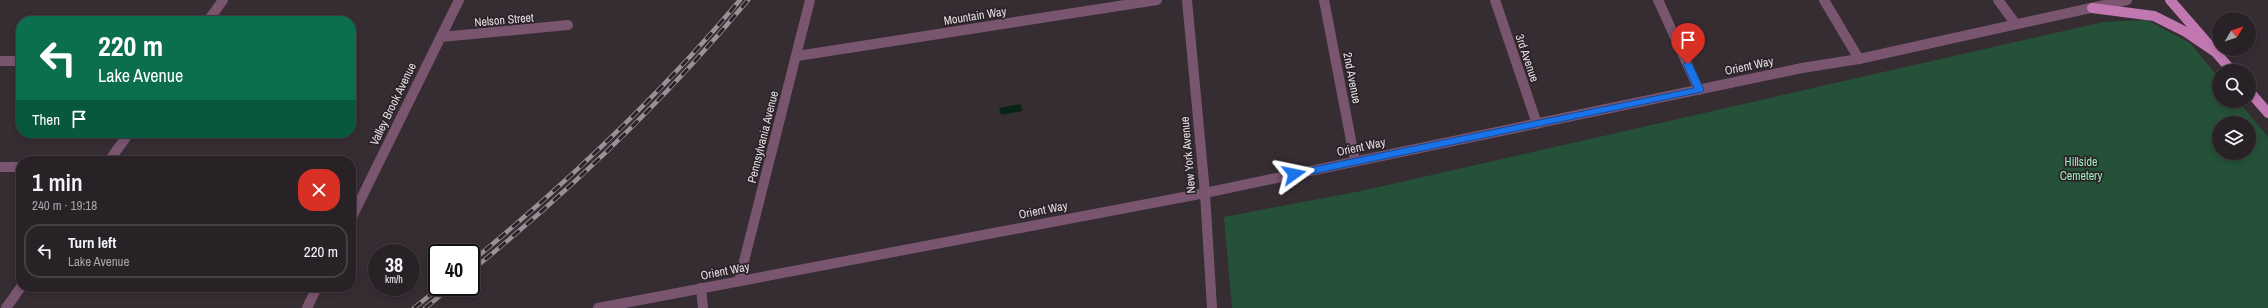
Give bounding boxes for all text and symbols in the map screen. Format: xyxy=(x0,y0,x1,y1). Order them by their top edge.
street label: Mountain Way xyxy=(943,3,1007,29)
street label: Nelson Street xyxy=(474,9,535,31)
north arrow xyxy=(2212,12,2256,56)
map controls xyxy=(2212,12,2256,160)
pin xyxy=(1671,23,1705,64)
text: 220 m xyxy=(98,27,163,65)
icon: arrive xyxy=(1677,29,1699,51)
icon: left xyxy=(32,32,84,84)
street label: 3rd Avenue xyxy=(1511,32,1543,84)
street label: 2nd Avenue xyxy=(1339,51,1365,105)
street label: Orient Way xyxy=(1723,53,1775,79)
street label: Valley Brook Avenue xyxy=(366,60,420,148)
text: Lake Avenue xyxy=(98,63,183,88)
button: search xyxy=(2212,64,2256,108)
street label: Pennsylvania Avenue xyxy=(744,89,782,185)
icon: arrive xyxy=(68,108,90,130)
text: Then xyxy=(32,109,60,130)
street label: New York Avenue xyxy=(1177,116,1199,194)
button: layers xyxy=(2212,116,2256,160)
street label: Orient Way xyxy=(1335,134,1387,160)
position arrow xyxy=(1273,153,1315,195)
park label: Hillside Cemetery xyxy=(2060,154,2102,184)
text: 1 min xyxy=(32,166,83,198)
button: close xyxy=(298,169,340,211)
text: 240 m · 19:18 xyxy=(32,197,97,214)
street label: Orient Way xyxy=(1017,197,1069,223)
text: Turn left xyxy=(68,232,116,253)
icon: left xyxy=(34,240,56,262)
text: 220 m xyxy=(304,241,338,262)
speed limit sign: 40 xyxy=(428,244,480,296)
text: 38 xyxy=(385,251,403,278)
text: Lake Avenue xyxy=(68,253,129,270)
street label: Orient Way xyxy=(699,258,751,284)
text: km/h xyxy=(385,273,403,286)

